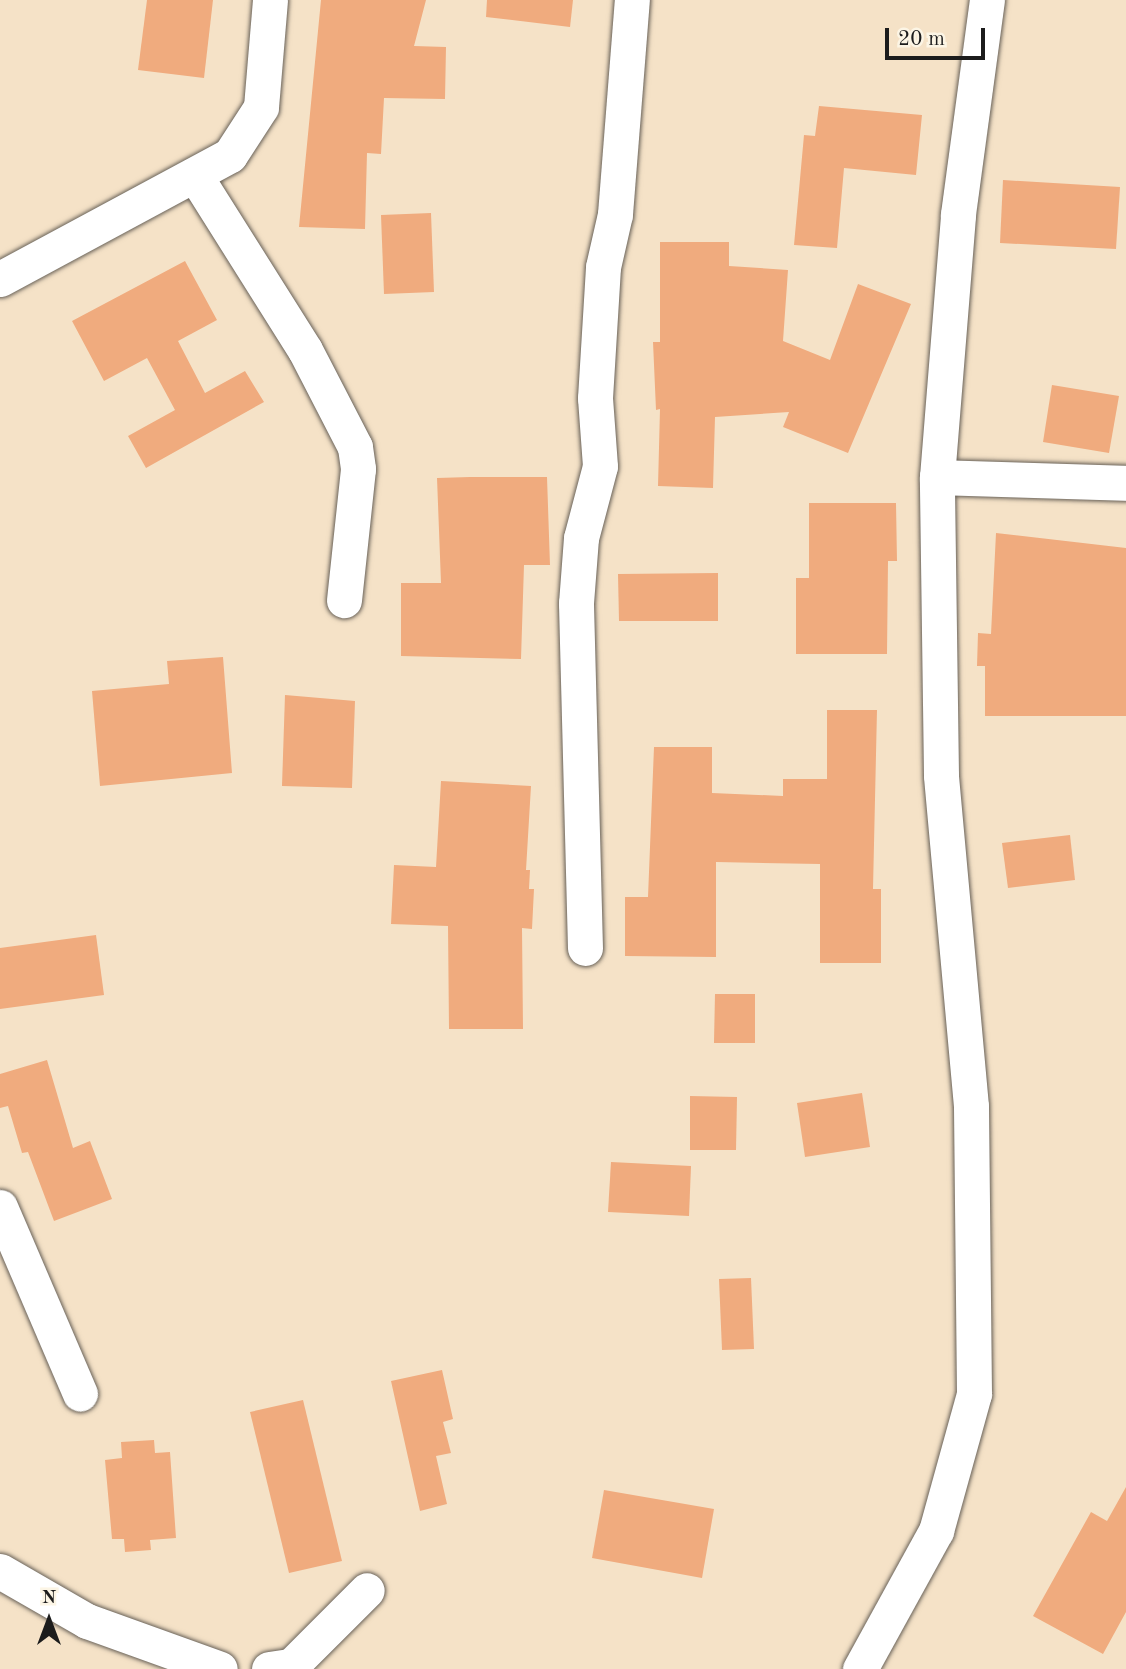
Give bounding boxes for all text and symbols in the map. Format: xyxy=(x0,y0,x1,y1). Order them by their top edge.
scale bar xyxy=(888,14,988,58)
text: 20 m xyxy=(898,29,945,50)
north arrow xyxy=(14,1585,84,1655)
text: N xyxy=(42,1589,56,1608)

